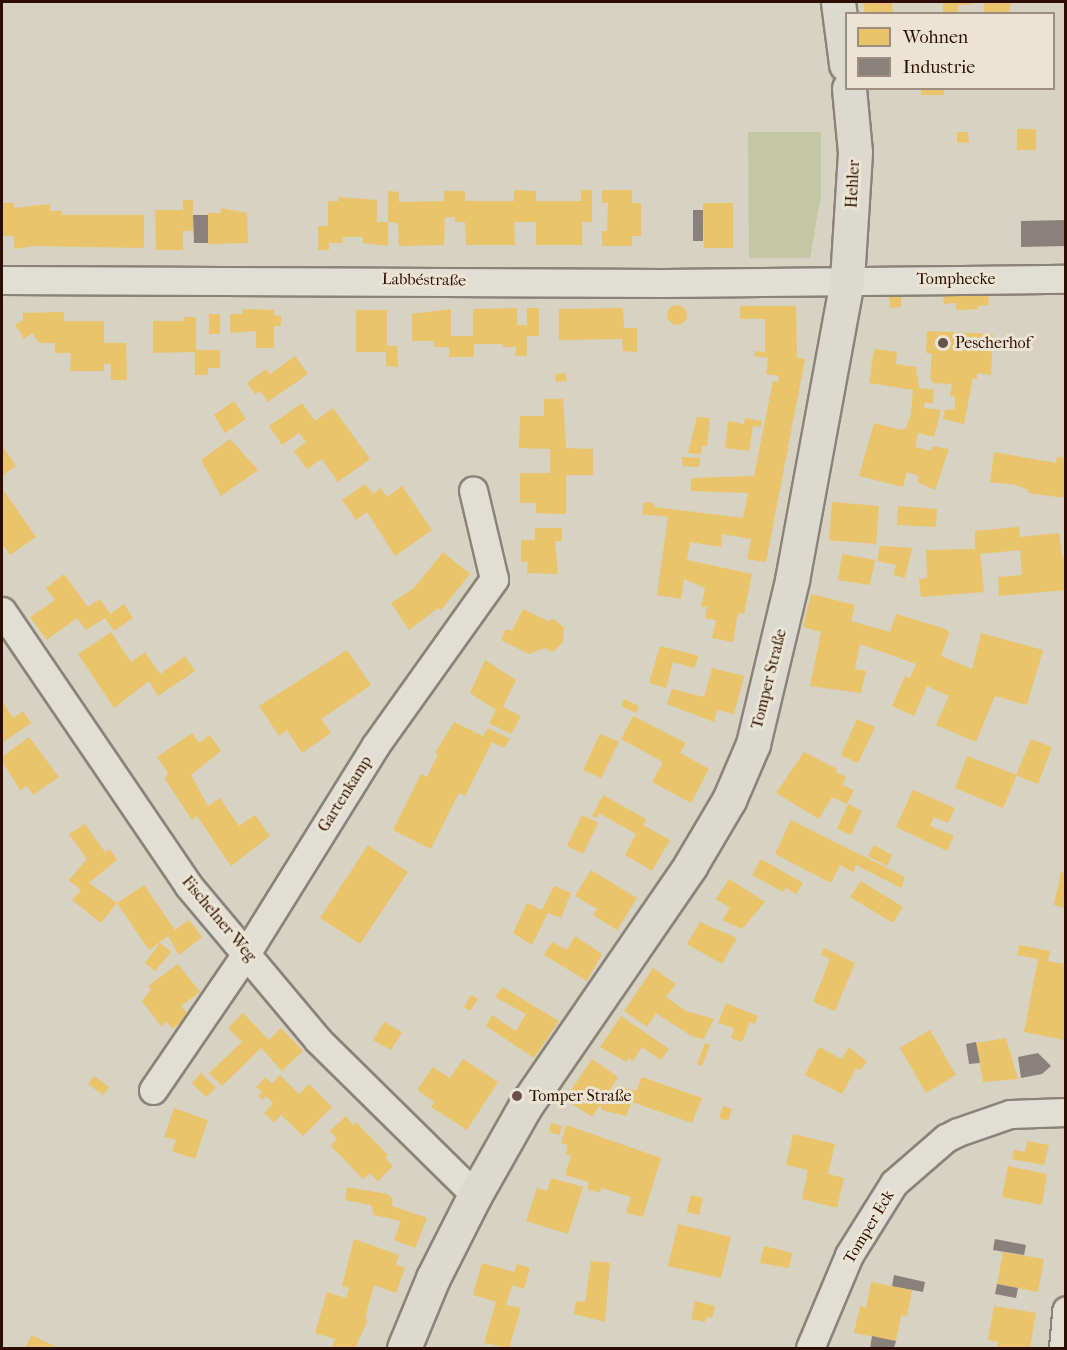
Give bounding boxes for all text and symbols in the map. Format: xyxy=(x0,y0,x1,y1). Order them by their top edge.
legend xyxy=(845,12,1055,90)
text: Wohnen xyxy=(903,27,968,48)
text: Industrie xyxy=(903,57,975,78)
street label: Hehler xyxy=(842,159,864,209)
street label: Tomphecke xyxy=(917,269,995,289)
street label: Labbéstraße xyxy=(382,270,466,290)
place label: Pescherhof xyxy=(955,333,1031,353)
marker: Pescherhof xyxy=(936,336,950,350)
street label: Tomper Straße xyxy=(747,627,791,731)
street label: Gartenkamp xyxy=(314,752,376,836)
street label: Fischelner Weg xyxy=(178,872,260,966)
place label: Tomper Straße xyxy=(529,1086,631,1106)
marker: Tomper Straße xyxy=(510,1089,524,1103)
street label: Tomper Eck xyxy=(840,1187,898,1267)

